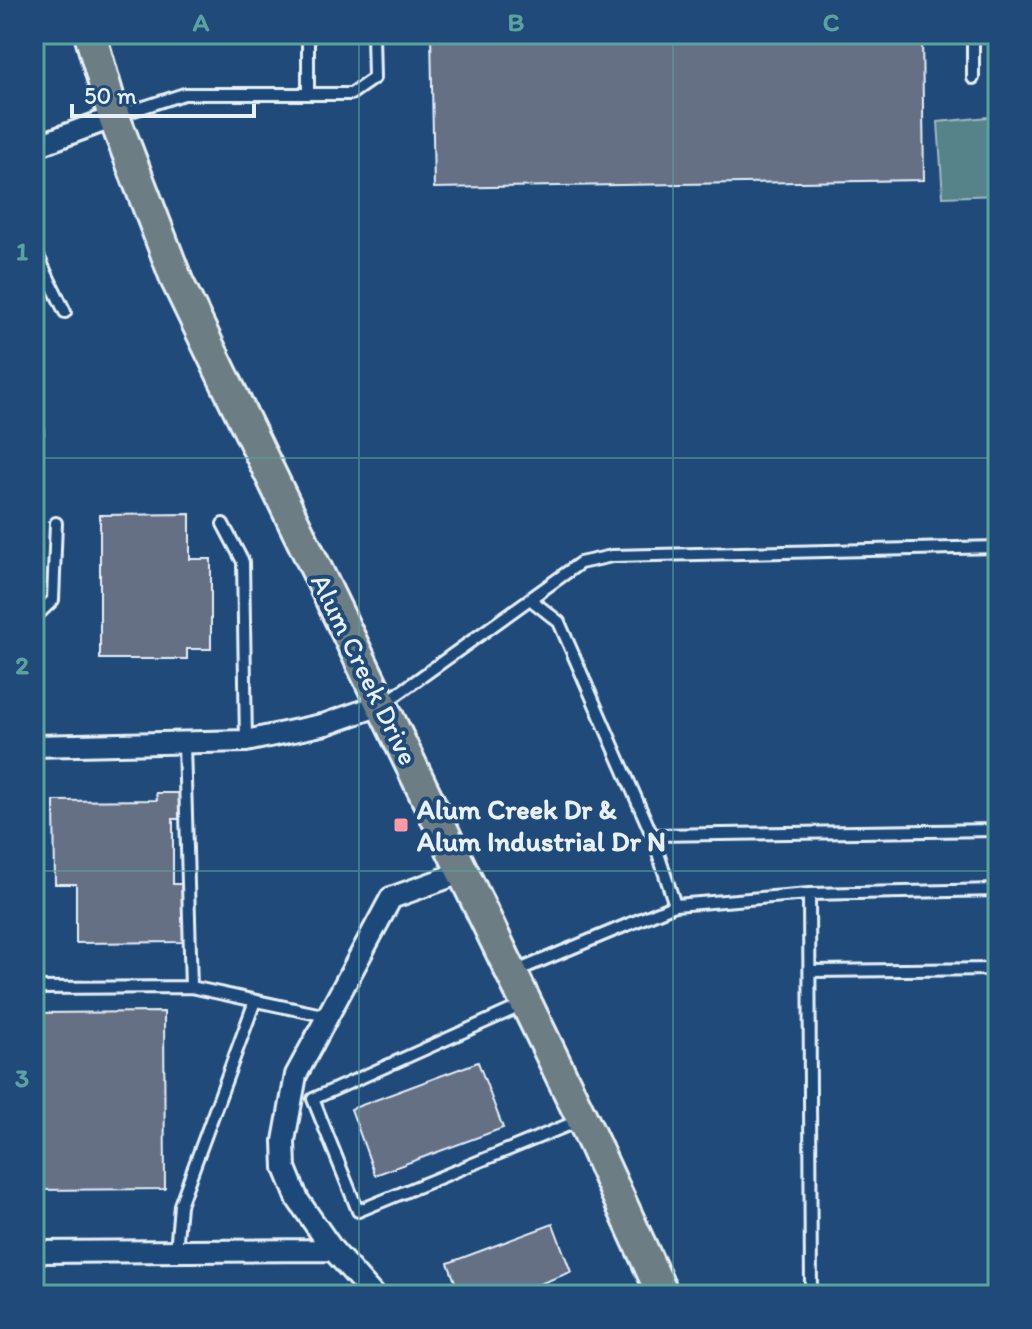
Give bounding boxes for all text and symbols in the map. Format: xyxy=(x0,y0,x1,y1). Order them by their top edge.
text: A xyxy=(192,6,210,38)
text: B xyxy=(508,6,525,38)
text: C xyxy=(823,6,840,38)
scale bar xyxy=(72,68,254,118)
text: 50 m xyxy=(84,81,137,110)
text: 1 xyxy=(16,235,28,267)
street label: Alum Creek Drive xyxy=(304,568,426,770)
text: 2 xyxy=(15,649,29,681)
place label: Alum Creek Dr & Alum Industrial Dr N xyxy=(416,792,666,858)
marker: Alum Creek Dr & Alum Industrial Dr N xyxy=(392,816,410,834)
text: 3 xyxy=(15,1062,29,1094)

